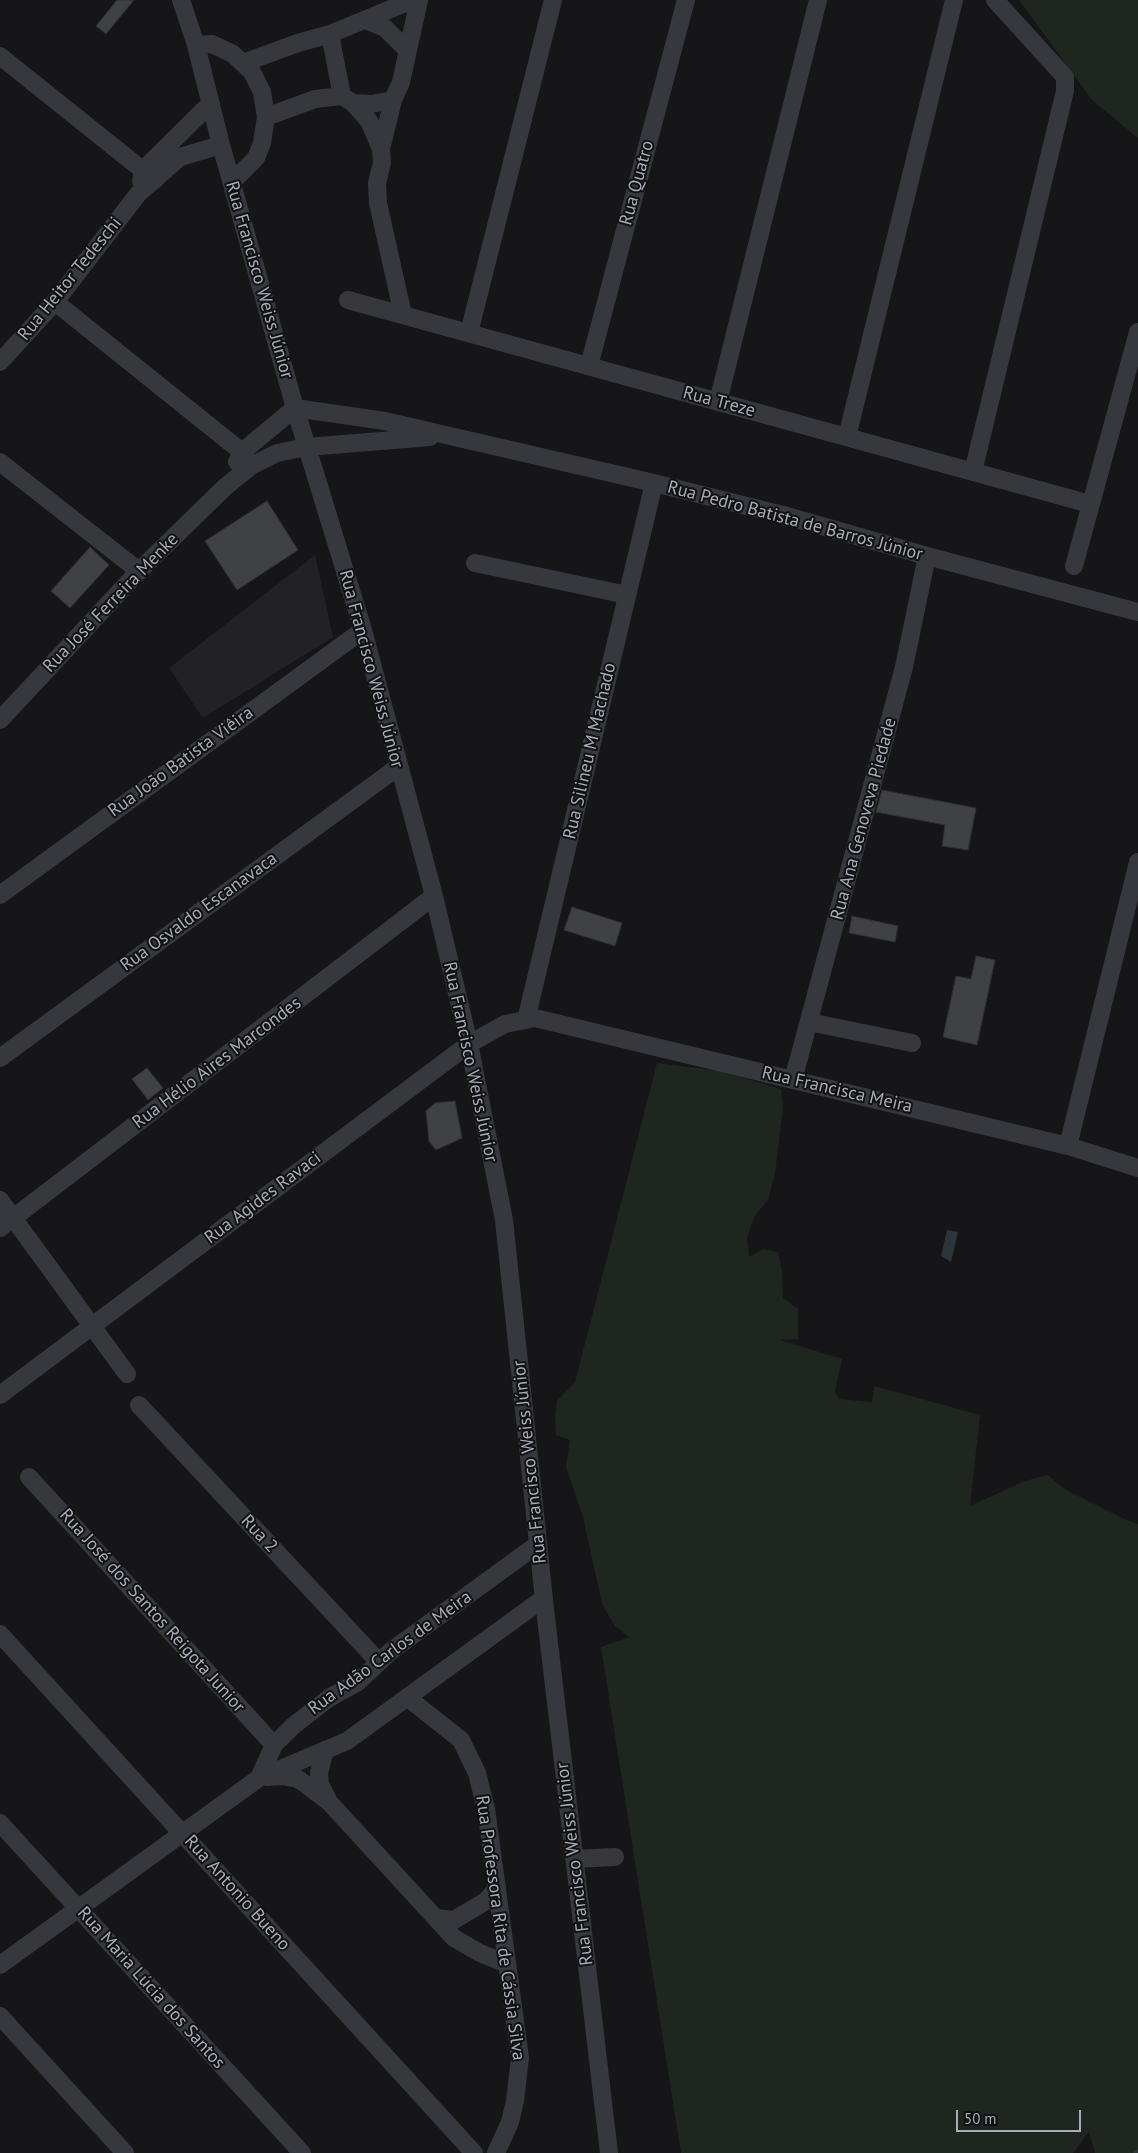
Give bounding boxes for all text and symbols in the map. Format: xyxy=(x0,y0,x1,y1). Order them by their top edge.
street label: Rua Quatro xyxy=(615,138,659,228)
street label: Rua Francisco Weiss Júnior xyxy=(220,179,298,381)
street label: Rua Heitor Tedeschi xyxy=(14,213,126,345)
street label: Rua Treze xyxy=(680,382,758,422)
street label: Rua Pedro Batista de Barros Júnior xyxy=(665,476,925,566)
street label: Rua José Ferreira Menke xyxy=(39,529,183,677)
street label: Rua Francisco Weiss Júnior xyxy=(334,568,408,770)
street label: Rua Silineu M Machado xyxy=(559,661,621,841)
street label: Rua João Batista Viêira xyxy=(104,702,258,822)
street label: Rua Ana Genoveva Piedade xyxy=(827,715,901,923)
street label: Rua Osvaldo Escanavaca xyxy=(116,848,282,976)
street label: Rua Francisco Weiss Júnior xyxy=(438,960,502,1164)
street label: Rua Hélio Aires Marcondes xyxy=(128,992,306,1134)
street label: Rua Francisca Meira xyxy=(760,1062,914,1118)
street label: Rua Agides Ravaci xyxy=(201,1147,325,1249)
street label: Rua Francisco Weiss Júnior xyxy=(509,1359,551,1565)
street label: Rua José dos Santos Reigota Junior xyxy=(55,1505,249,1717)
street label: Rua 2 xyxy=(236,1511,282,1557)
street label: Rua Adão Carlos de Meira xyxy=(304,1586,476,1720)
street label: Rua Francisco Weiss Júnior xyxy=(552,1761,598,1967)
street label: Rua Professora Rita de Cássia Silva xyxy=(471,1794,529,2062)
street label: Rua Antonio Bueno xyxy=(180,1831,294,1955)
street label: Rua Maria Lúcia dos Santos xyxy=(72,1902,230,2074)
scale bar xyxy=(958,2100,1083,2132)
text: 50 m xyxy=(964,2109,997,2128)

